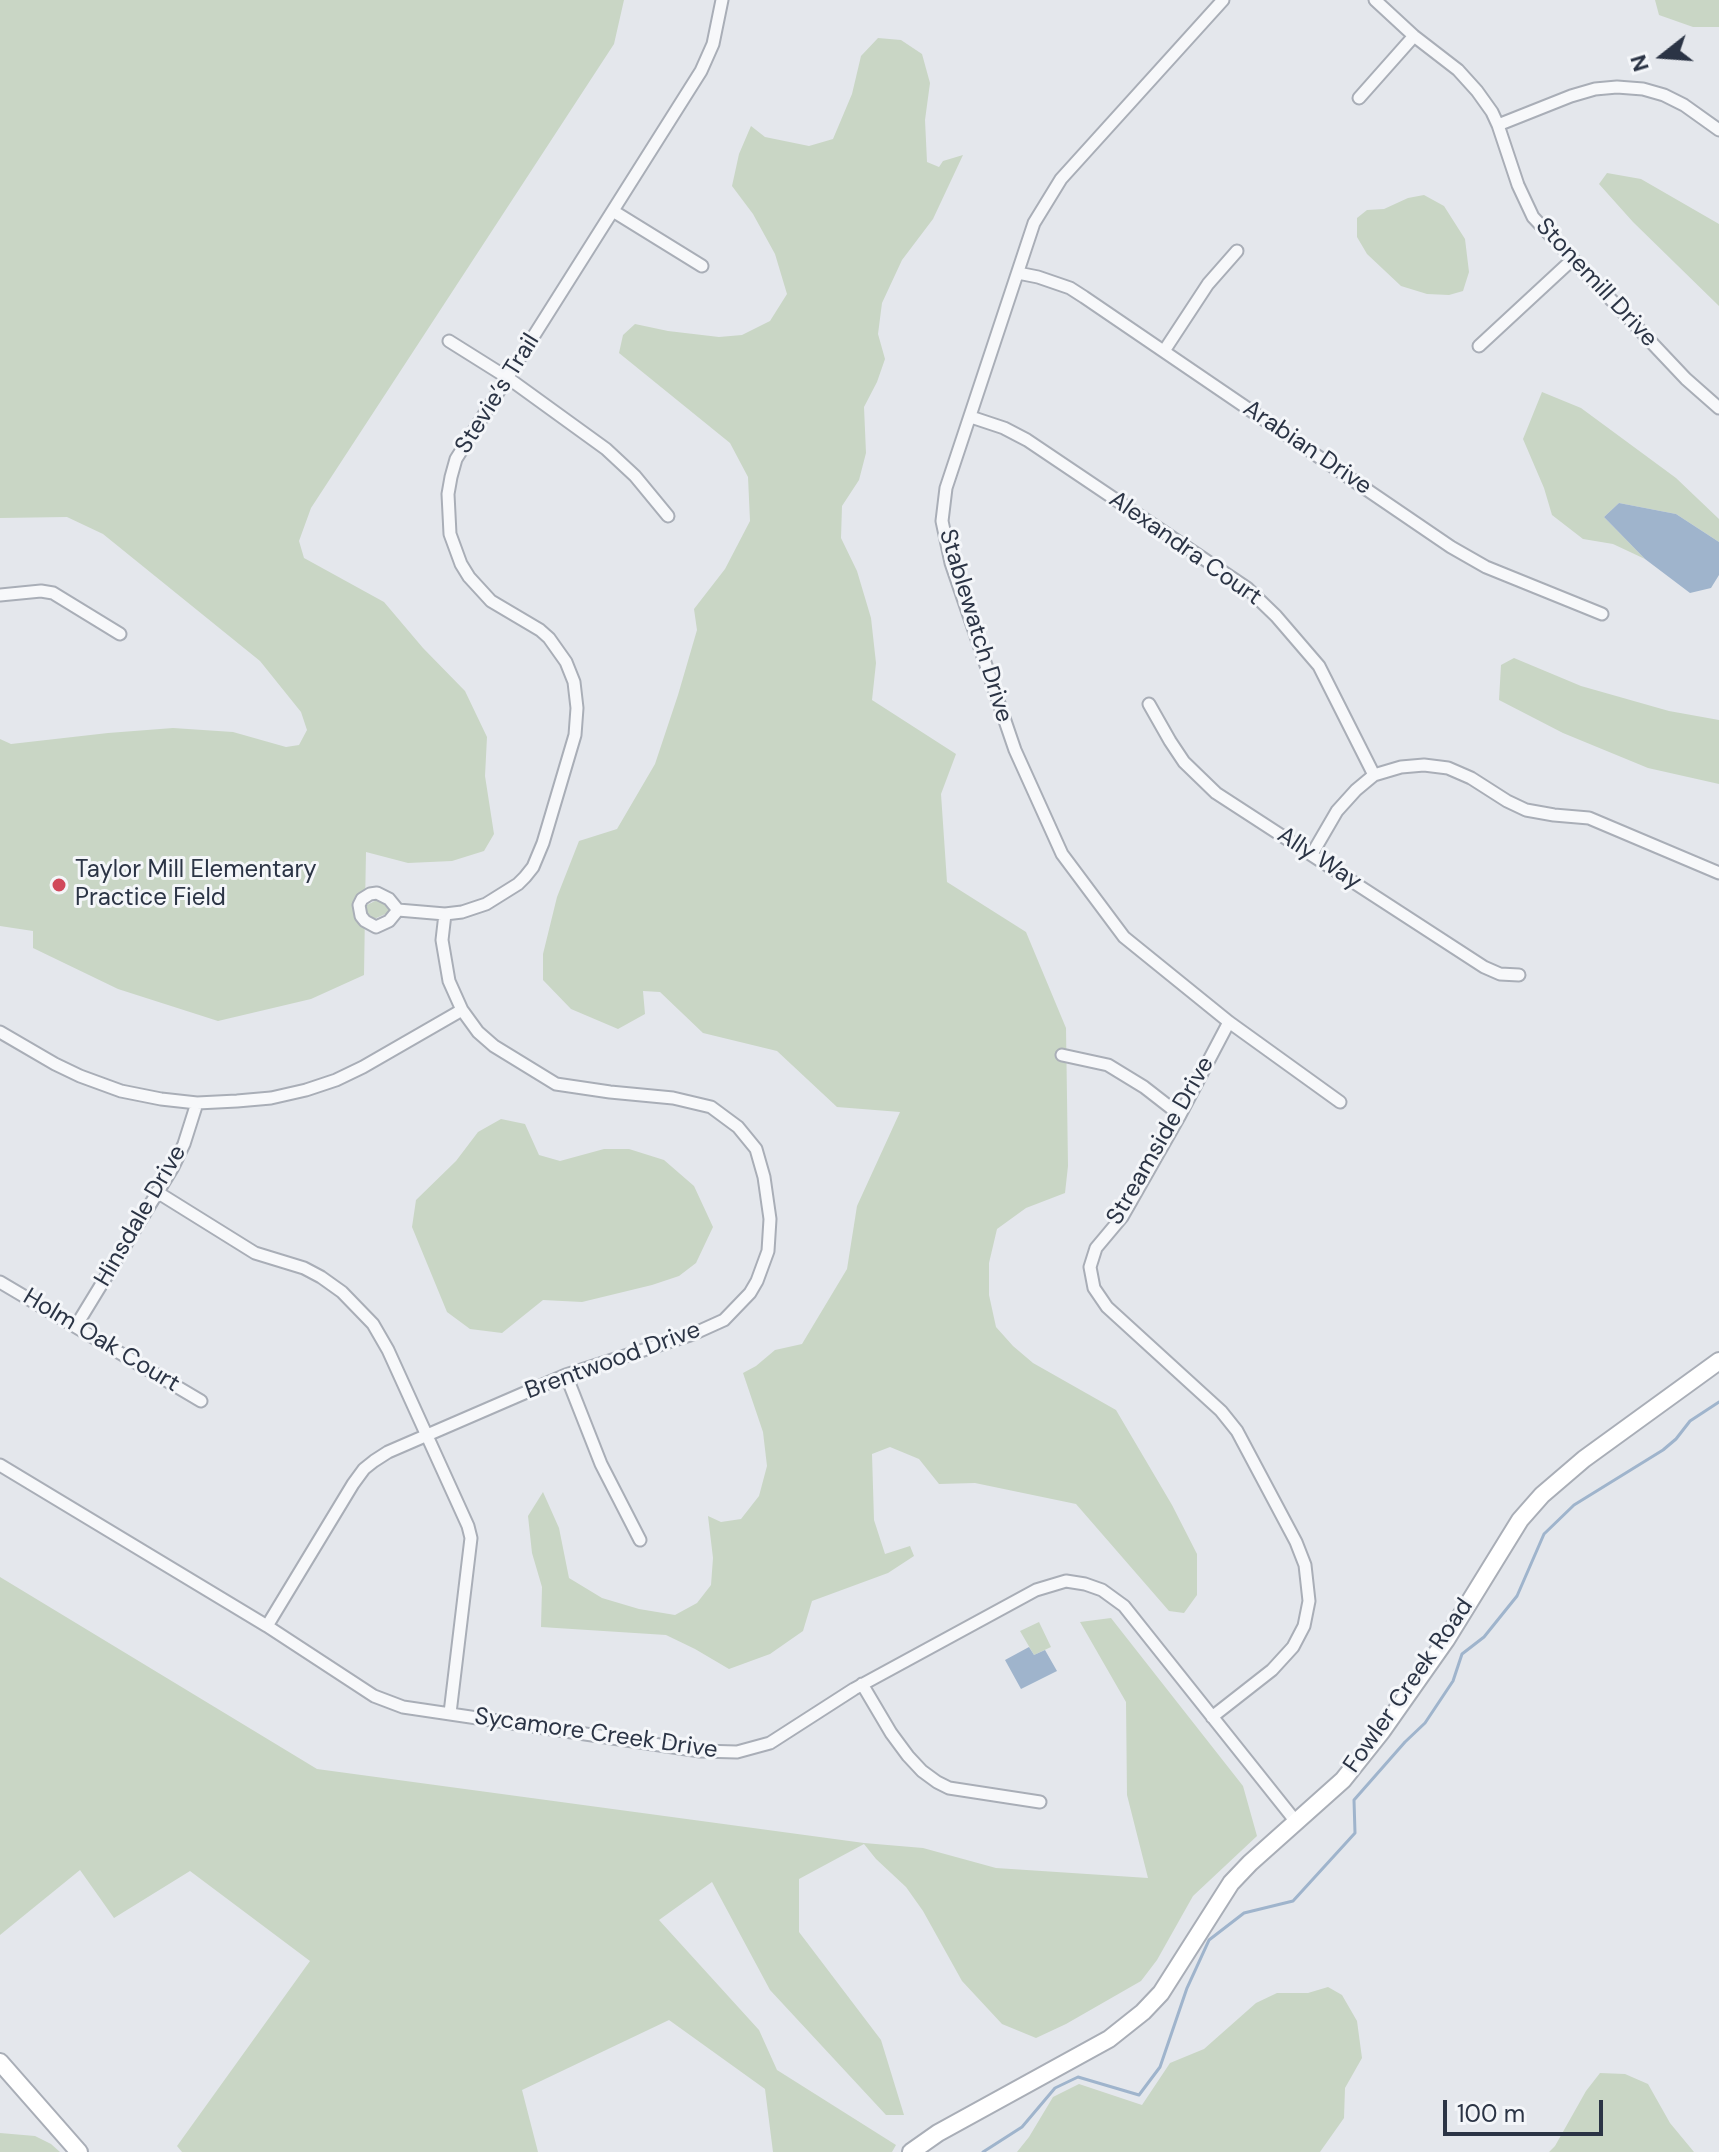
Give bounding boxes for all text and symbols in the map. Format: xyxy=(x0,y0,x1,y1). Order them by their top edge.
north arrow xyxy=(1623,16,1703,96)
text: N xyxy=(1623,51,1656,75)
street label: Stonemill Drive xyxy=(1529,213,1663,353)
street label: Stevie’s Trail xyxy=(450,329,546,459)
street label: Arabian Drive xyxy=(1237,394,1377,502)
street label: Alexandra Court xyxy=(1103,486,1267,612)
street label: Stablewatch Drive xyxy=(932,526,1018,726)
street label: Ally Way xyxy=(1272,821,1366,897)
place label: Taylor Mill Elementary Practice Field xyxy=(75,857,317,913)
marker: Taylor Mill Elementary Practice Field xyxy=(50,876,68,894)
street label: Streamside Drive xyxy=(1101,1052,1221,1230)
street label: Hinsdale Drive xyxy=(89,1140,193,1292)
street label: Holm Oak Court xyxy=(18,1283,184,1399)
street label: Brentwood Drive xyxy=(521,1316,705,1406)
street label: Fowler Creek Road xyxy=(1338,1593,1480,1779)
street label: Sycamore Creek Drive xyxy=(473,1703,719,1765)
scale bar xyxy=(1447,2084,1607,2134)
text: 100 m xyxy=(1457,2098,1525,2129)

